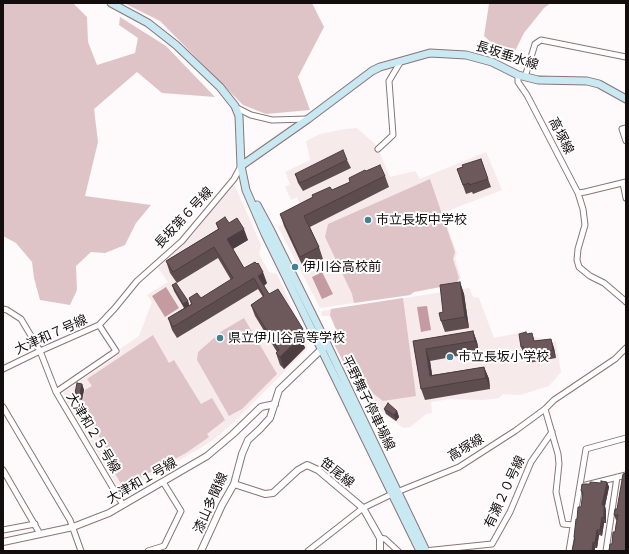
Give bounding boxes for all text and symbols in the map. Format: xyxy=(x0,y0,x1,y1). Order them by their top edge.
street label: 長坂垂水線 xyxy=(474,39,540,73)
street label: 高塚線 xyxy=(545,115,577,157)
street label: 長坂第６号線 xyxy=(152,184,216,252)
place label: 市立長坂中学校 xyxy=(376,212,467,228)
marker: 市立長坂中学校 xyxy=(363,215,373,225)
place label: 伊川谷高校前 xyxy=(303,259,381,275)
marker: 伊川谷高校前 xyxy=(290,262,300,272)
street label: 大津和７号線 xyxy=(12,312,90,358)
place label: 県立伊川谷高等学校 xyxy=(228,330,345,346)
marker: 県立伊川谷高等学校 xyxy=(215,333,225,343)
place label: 市立長坂小学校 xyxy=(458,349,549,365)
marker: 市立長坂小学校 xyxy=(445,352,455,362)
street label: 平野舞子停車場線 xyxy=(338,353,398,453)
street label: 大津和２５号線 xyxy=(63,390,123,476)
street label: 高塚線 xyxy=(445,431,487,465)
street label: 有瀬２０号線 xyxy=(481,453,529,531)
street label: 大津和１号線 xyxy=(104,455,180,507)
street label: 笹尾線 xyxy=(317,455,357,491)
street label: 漆山多聞線 xyxy=(191,470,231,536)

